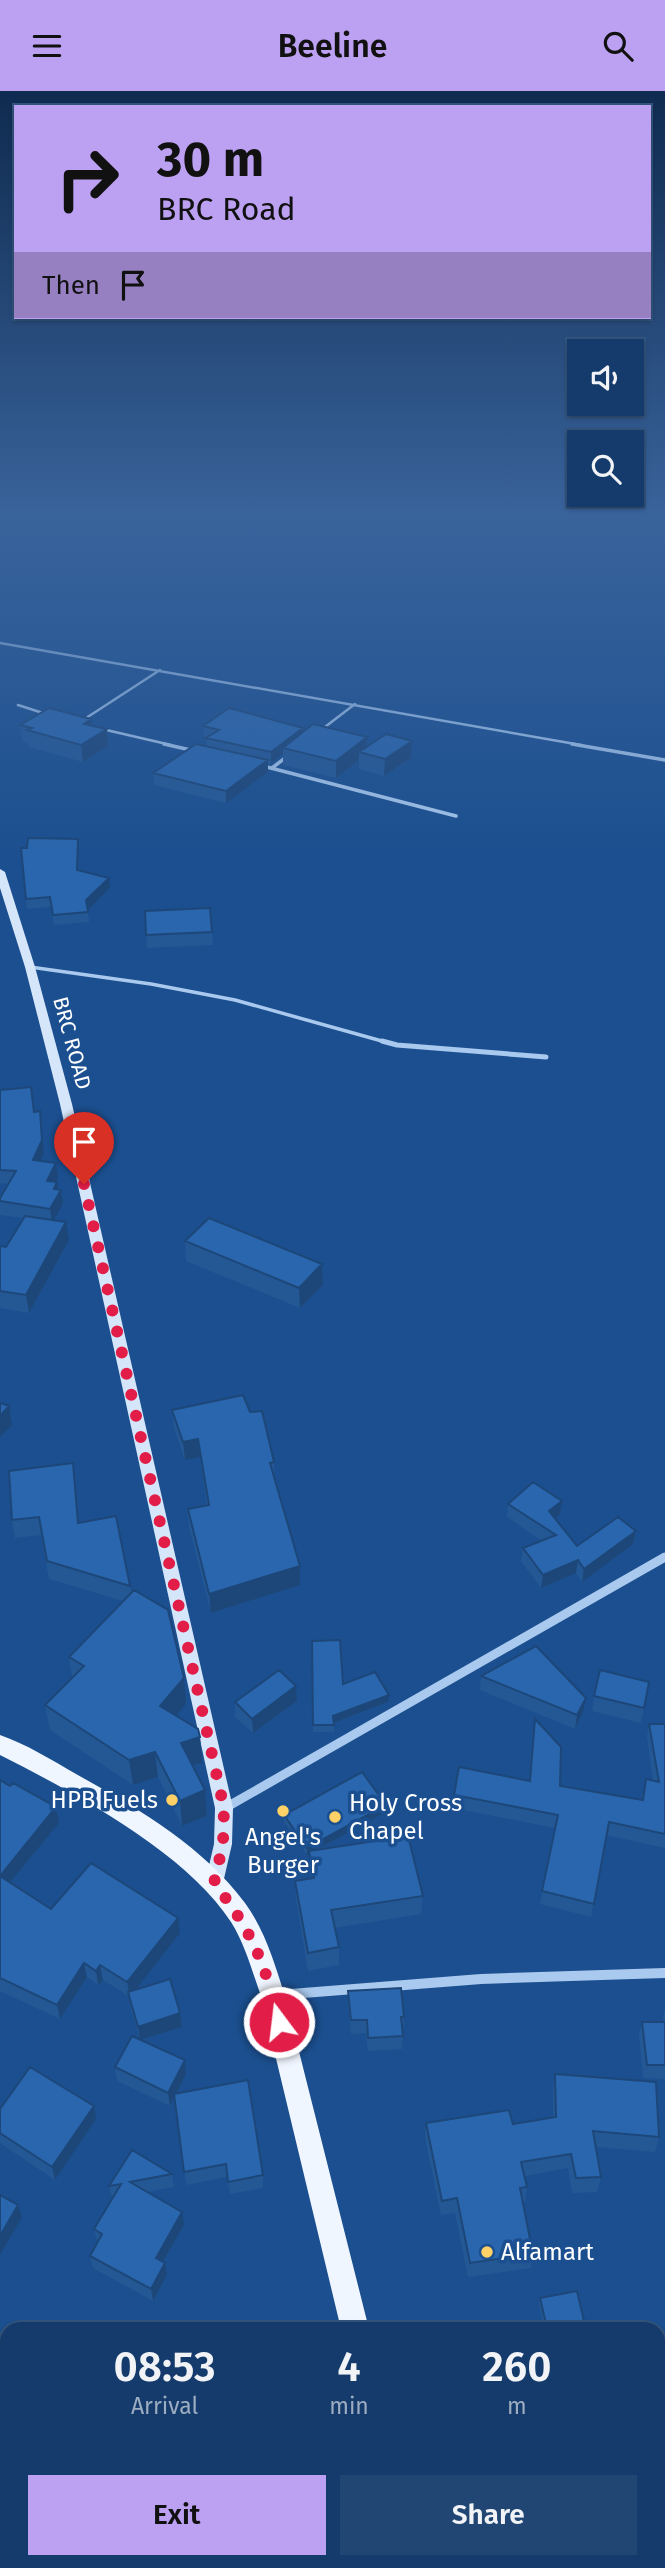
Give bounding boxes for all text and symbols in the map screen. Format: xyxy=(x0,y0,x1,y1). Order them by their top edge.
icon: menu xyxy=(28,27,66,65)
text: Beeline xyxy=(278,27,387,65)
icon: search xyxy=(599,27,637,65)
text: 30 m xyxy=(157,130,264,189)
icon: right xyxy=(42,133,133,224)
text: BRC Road xyxy=(157,190,296,228)
icon: arrive xyxy=(114,266,152,304)
text: Then xyxy=(42,270,100,301)
map controls xyxy=(567,339,644,507)
button: sound xyxy=(567,339,644,416)
button: search xyxy=(567,430,644,507)
street label: BRC ROAD xyxy=(47,994,97,1092)
pin xyxy=(54,1112,114,1184)
icon: arrive xyxy=(65,1123,103,1161)
place label: HPB Fuels xyxy=(51,1786,158,1814)
place label: Holy Cross Chapel xyxy=(349,1789,462,1845)
marker: HPB Fuels xyxy=(164,1792,180,1808)
marker: Angel's Burger xyxy=(275,1803,291,1819)
marker: Holy Cross Chapel xyxy=(327,1809,343,1825)
place label: Angel's Burger xyxy=(245,1823,321,1879)
position arrow xyxy=(242,1985,316,2059)
place label: Alfamart xyxy=(501,2238,594,2266)
marker: Alfamart xyxy=(479,2244,495,2260)
text: 08:53 xyxy=(113,2342,216,2392)
text: 4 xyxy=(337,2342,361,2392)
text: 260 xyxy=(482,2342,552,2392)
text: Arrival xyxy=(131,2392,198,2420)
text: min xyxy=(329,2392,369,2420)
text: m xyxy=(507,2392,527,2420)
button: Exit xyxy=(28,2475,326,2555)
button: Share xyxy=(340,2475,637,2555)

